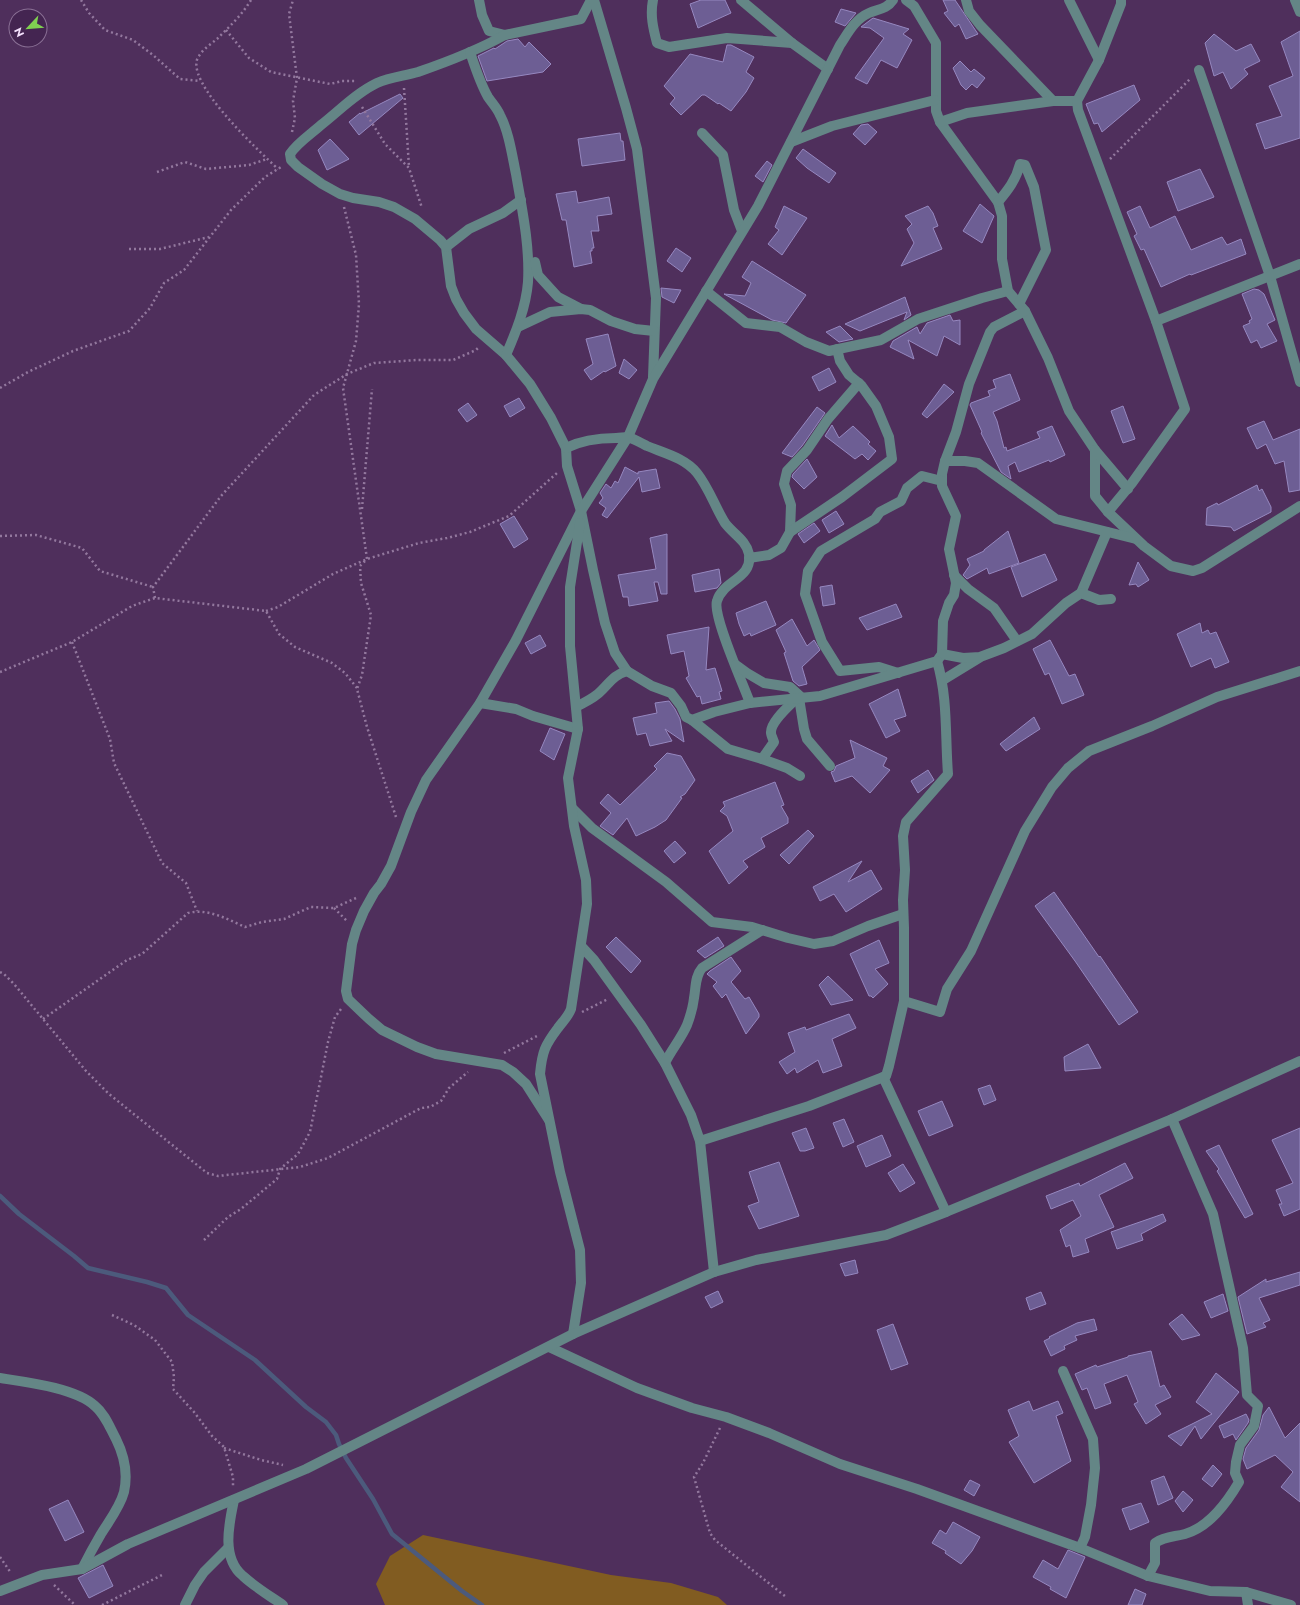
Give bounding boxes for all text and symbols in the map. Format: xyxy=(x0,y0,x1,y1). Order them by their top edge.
north arrow xyxy=(8,8,48,48)
text: N xyxy=(10,25,28,40)

